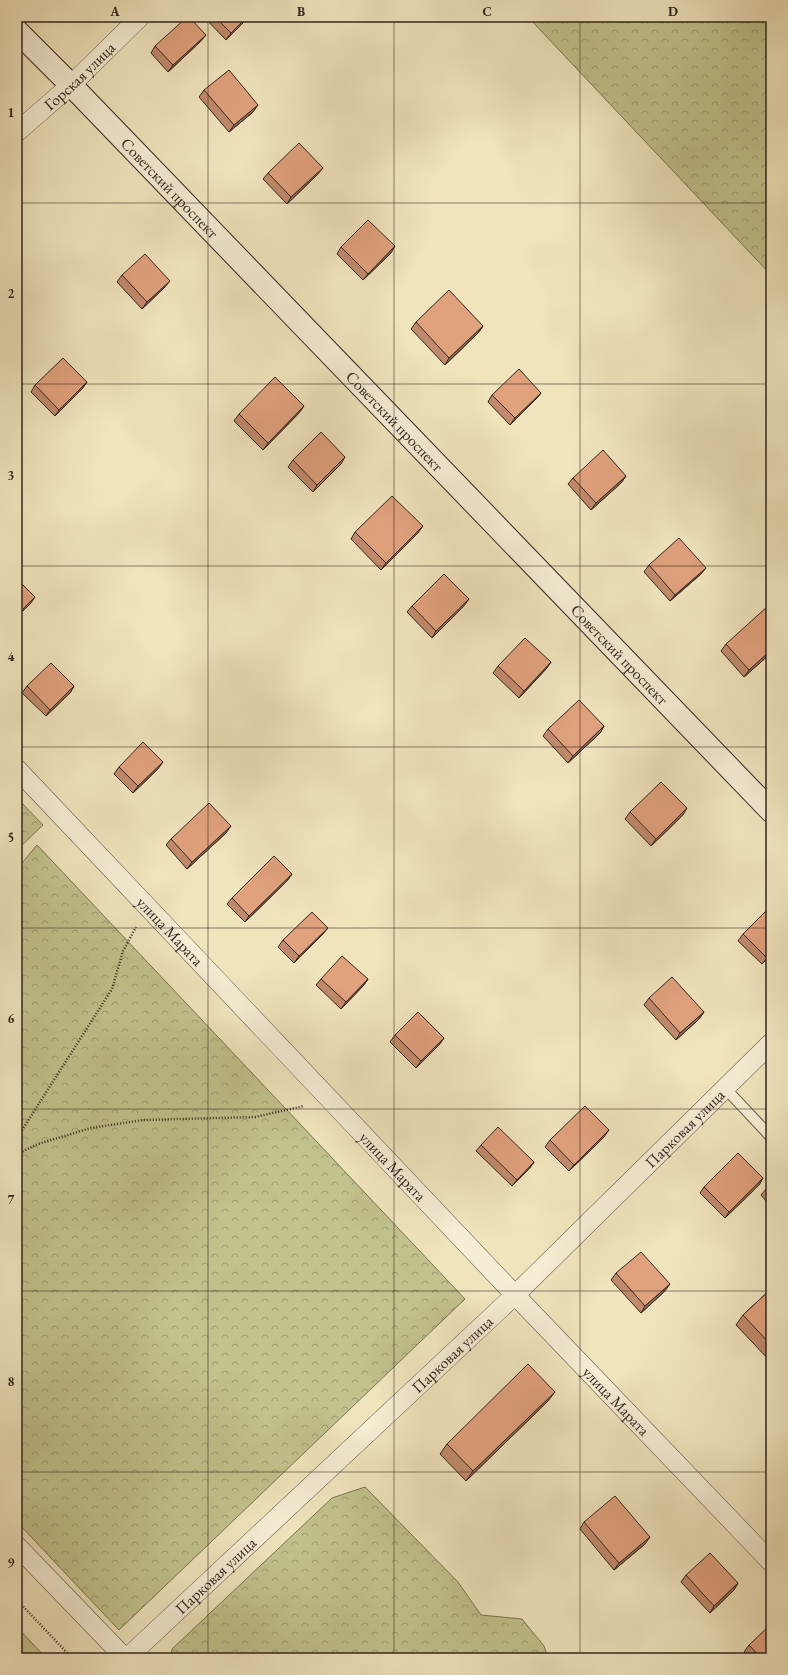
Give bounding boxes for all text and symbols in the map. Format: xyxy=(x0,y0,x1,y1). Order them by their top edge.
text: A xyxy=(109,3,120,20)
text: B xyxy=(297,3,305,20)
text: C xyxy=(482,3,492,20)
text: D xyxy=(668,3,678,20)
street label: Горская улица xyxy=(39,36,120,115)
text: 1 xyxy=(8,104,15,121)
street label: Советский проспект xyxy=(117,133,224,243)
text: 2 xyxy=(8,285,15,302)
street label: Советский проспект xyxy=(341,366,449,476)
text: 3 xyxy=(8,467,15,484)
street label: Советский проспект xyxy=(566,599,673,709)
text: 4 xyxy=(8,648,15,665)
text: 5 xyxy=(8,829,14,846)
street label: улица Марата xyxy=(132,892,209,971)
text: 6 xyxy=(8,1010,15,1027)
street label: Парковая улица xyxy=(640,1084,729,1172)
street label: улица Марата xyxy=(355,1127,432,1206)
text: 7 xyxy=(8,1191,15,1208)
street label: Парковая улица xyxy=(407,1310,498,1397)
street label: улица Марата xyxy=(578,1362,655,1440)
text: 8 xyxy=(8,1373,15,1390)
street label: Парковая улица xyxy=(170,1532,261,1619)
text: 9 xyxy=(8,1554,15,1571)

